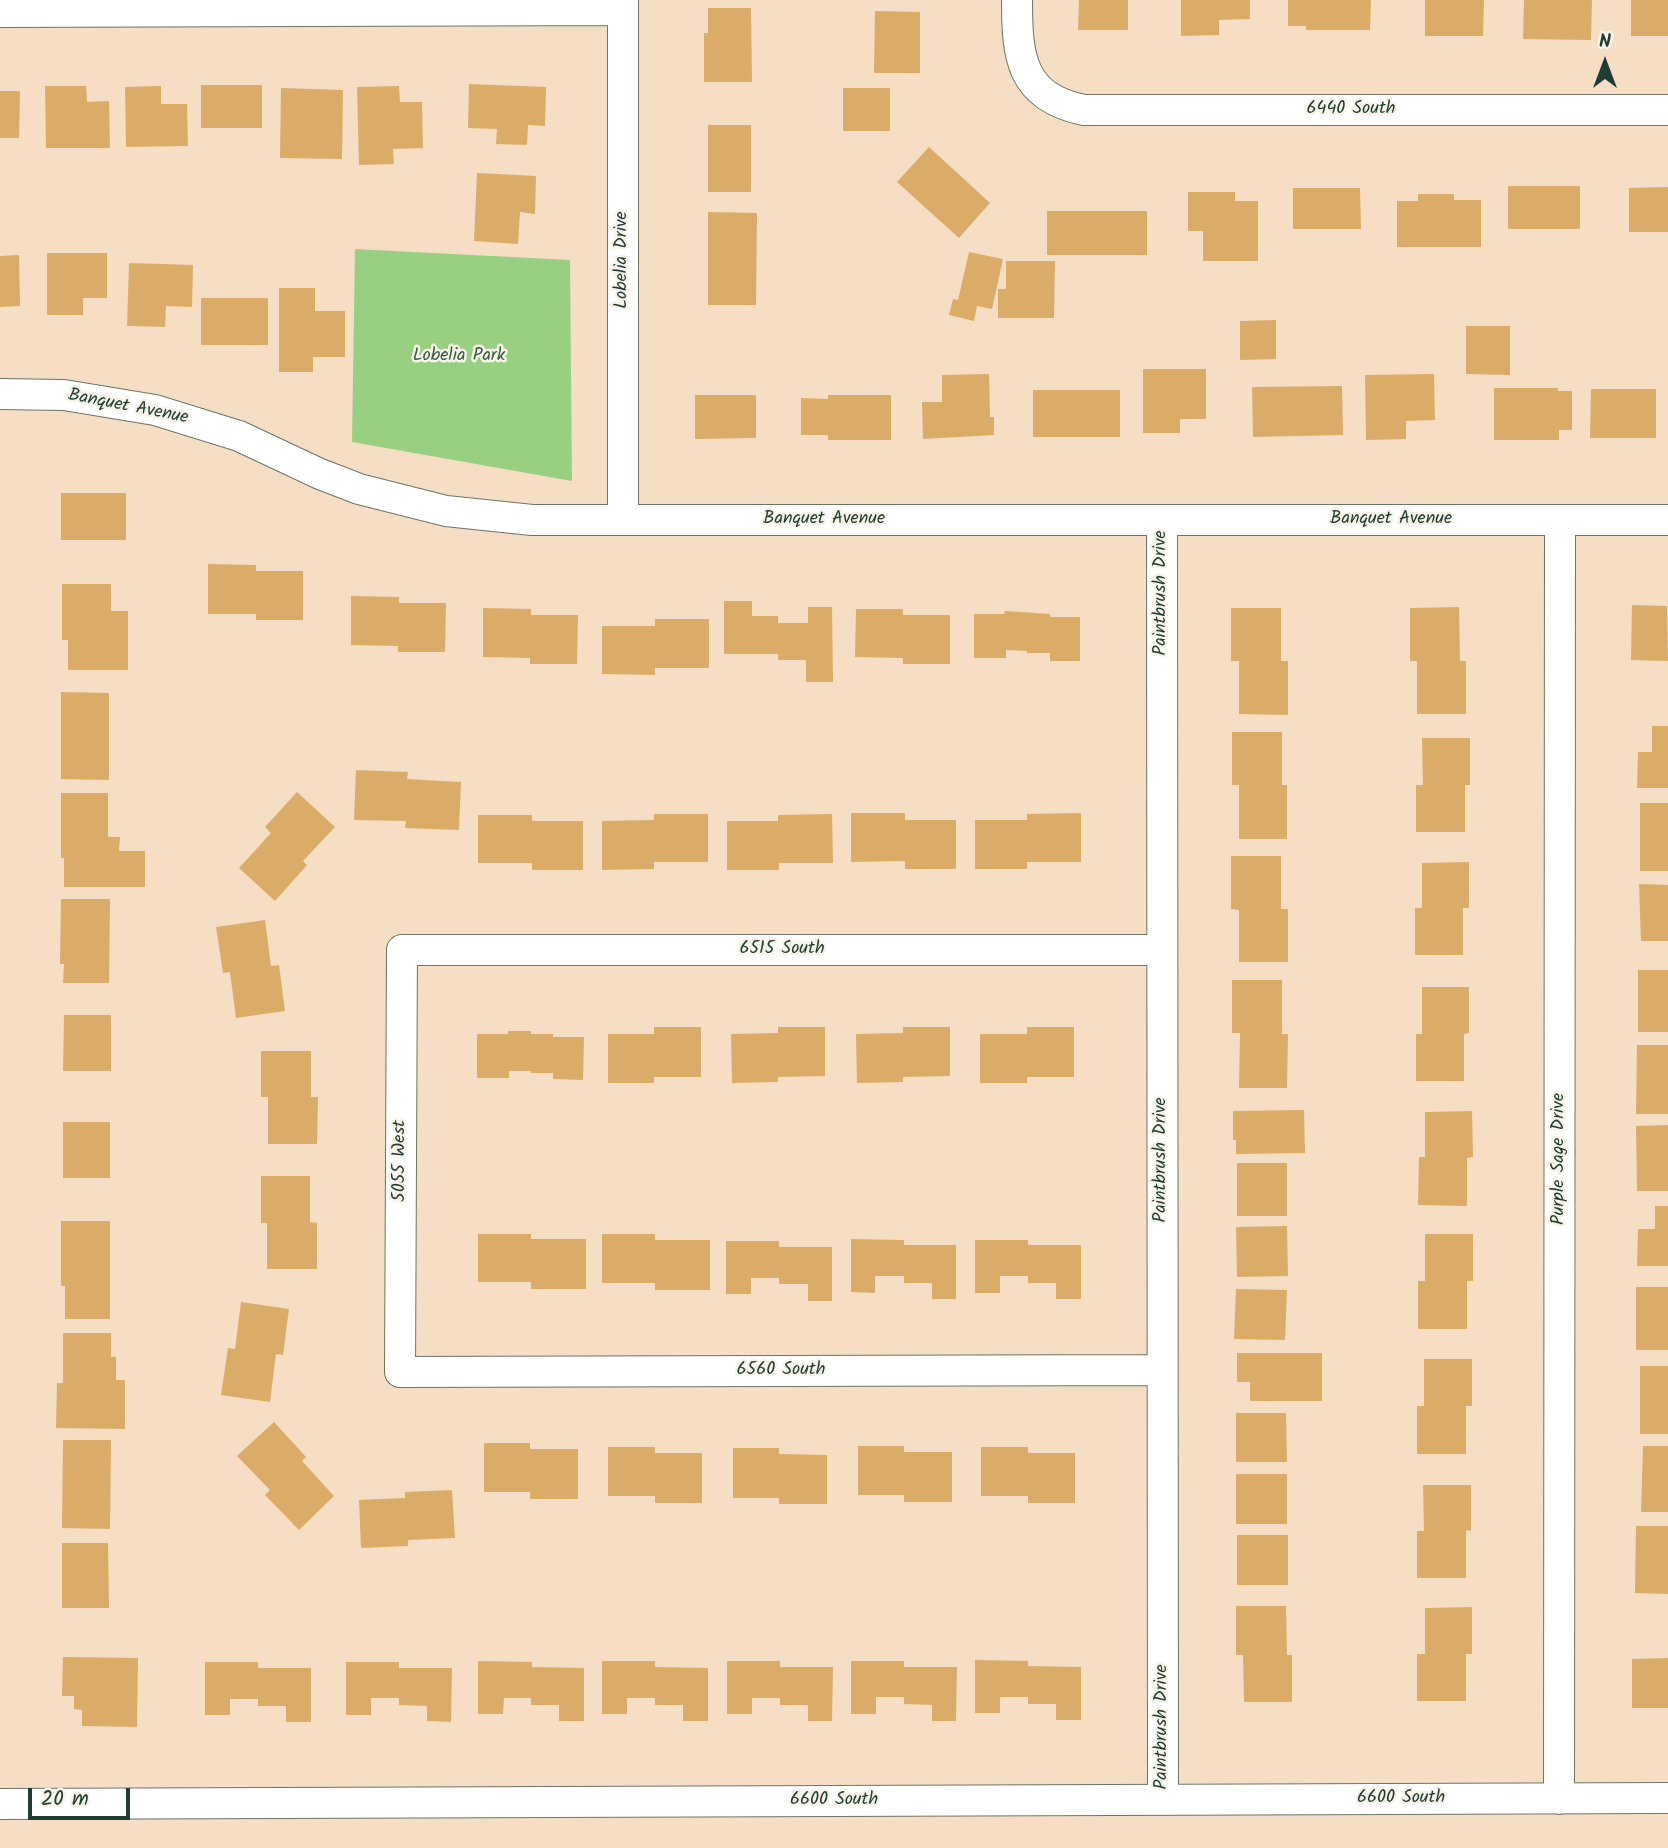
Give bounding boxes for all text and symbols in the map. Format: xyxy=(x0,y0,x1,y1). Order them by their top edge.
text: N xyxy=(1599,27,1611,57)
north arrow xyxy=(1570,28,1640,98)
street label: 6440 South xyxy=(1306,99,1396,121)
street label: Lobelia Drive xyxy=(612,211,634,309)
park label: Lobelia Park xyxy=(413,346,505,368)
street label: Banquet Avenue xyxy=(66,386,190,430)
street label: Banquet Avenue xyxy=(763,509,885,531)
street label: Banquet Avenue xyxy=(1330,509,1452,531)
street label: Paintbrush Drive xyxy=(1151,530,1173,656)
street label: 6515 South xyxy=(739,939,825,961)
street label: Purple Sage Drive xyxy=(1549,1093,1571,1225)
street label: Paintbrush Drive xyxy=(1151,1097,1173,1223)
street label: 5055 West xyxy=(390,1120,412,1202)
street label: 6560 South xyxy=(737,1360,825,1382)
street label: Paintbrush Drive xyxy=(1152,1664,1174,1790)
scale bar xyxy=(32,1774,133,1818)
text: 20 m xyxy=(41,1783,89,1816)
street label: 6600 South xyxy=(1357,1788,1445,1810)
street label: 6600 South xyxy=(790,1790,878,1812)

